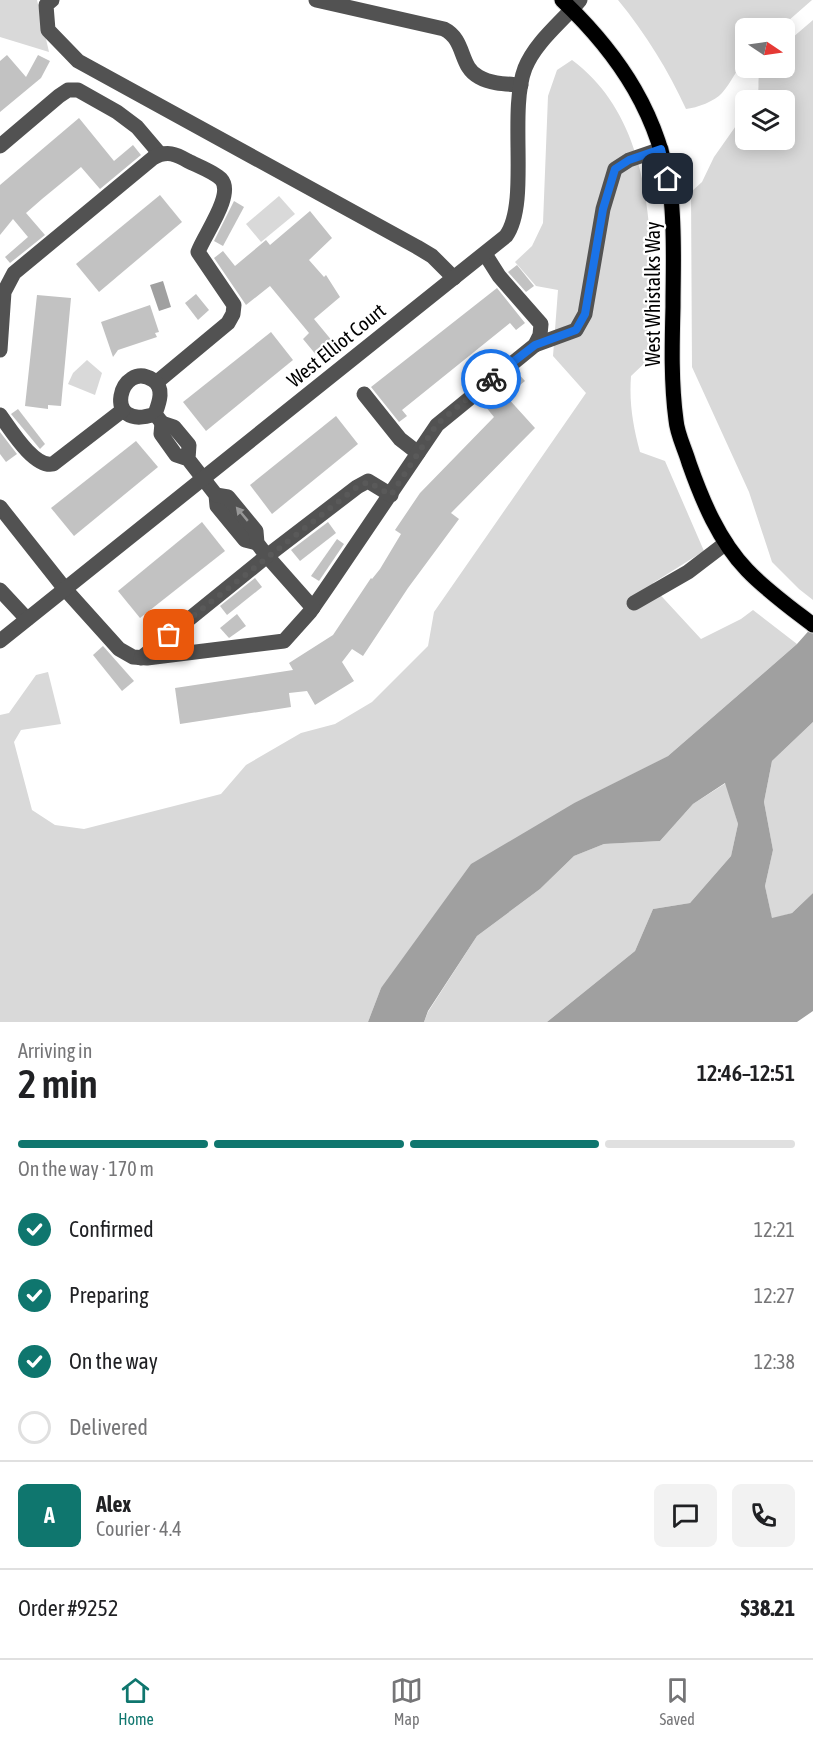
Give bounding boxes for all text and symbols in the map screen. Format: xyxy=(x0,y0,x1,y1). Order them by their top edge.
north arrow xyxy=(735,18,795,78)
map controls xyxy=(735,18,795,150)
button: layers xyxy=(735,90,795,150)
pin xyxy=(642,153,693,204)
icon: home xyxy=(651,162,684,195)
street label: West Whistalks Way xyxy=(641,222,664,366)
street label: West Elliot Court xyxy=(282,298,390,392)
courier xyxy=(461,349,521,409)
icon: bike xyxy=(475,363,508,396)
one-way arrow xyxy=(235,506,248,522)
pin xyxy=(143,609,194,660)
icon: bag xyxy=(152,618,185,651)
text: Arriving in xyxy=(18,1039,92,1062)
text: 12:46–12:51 xyxy=(697,1060,795,1086)
text: 2 min xyxy=(18,1062,98,1106)
text: On the way · 170 m xyxy=(18,1157,154,1180)
icon: check xyxy=(18,1213,51,1246)
text: Confirmed xyxy=(69,1216,154,1242)
text: 12:21 xyxy=(754,1218,795,1241)
icon: check xyxy=(18,1279,51,1312)
text: Preparing xyxy=(69,1282,149,1308)
text: 12:27 xyxy=(754,1284,795,1307)
icon: check xyxy=(18,1345,51,1378)
text: On the way xyxy=(69,1348,158,1374)
text: 12:38 xyxy=(754,1350,795,1373)
text: Delivered xyxy=(69,1414,148,1440)
button: chat xyxy=(654,1484,717,1547)
button: phone xyxy=(732,1484,795,1547)
text: Alex xyxy=(96,1491,131,1517)
text: A xyxy=(44,1502,55,1528)
text: Courier · 4.4 xyxy=(96,1517,182,1540)
text: Order #9252 xyxy=(18,1595,118,1621)
text: $38.21 xyxy=(740,1595,795,1621)
tab: Home xyxy=(118,1674,154,1728)
tab: Map xyxy=(390,1674,423,1728)
tab: Saved xyxy=(659,1674,695,1728)

